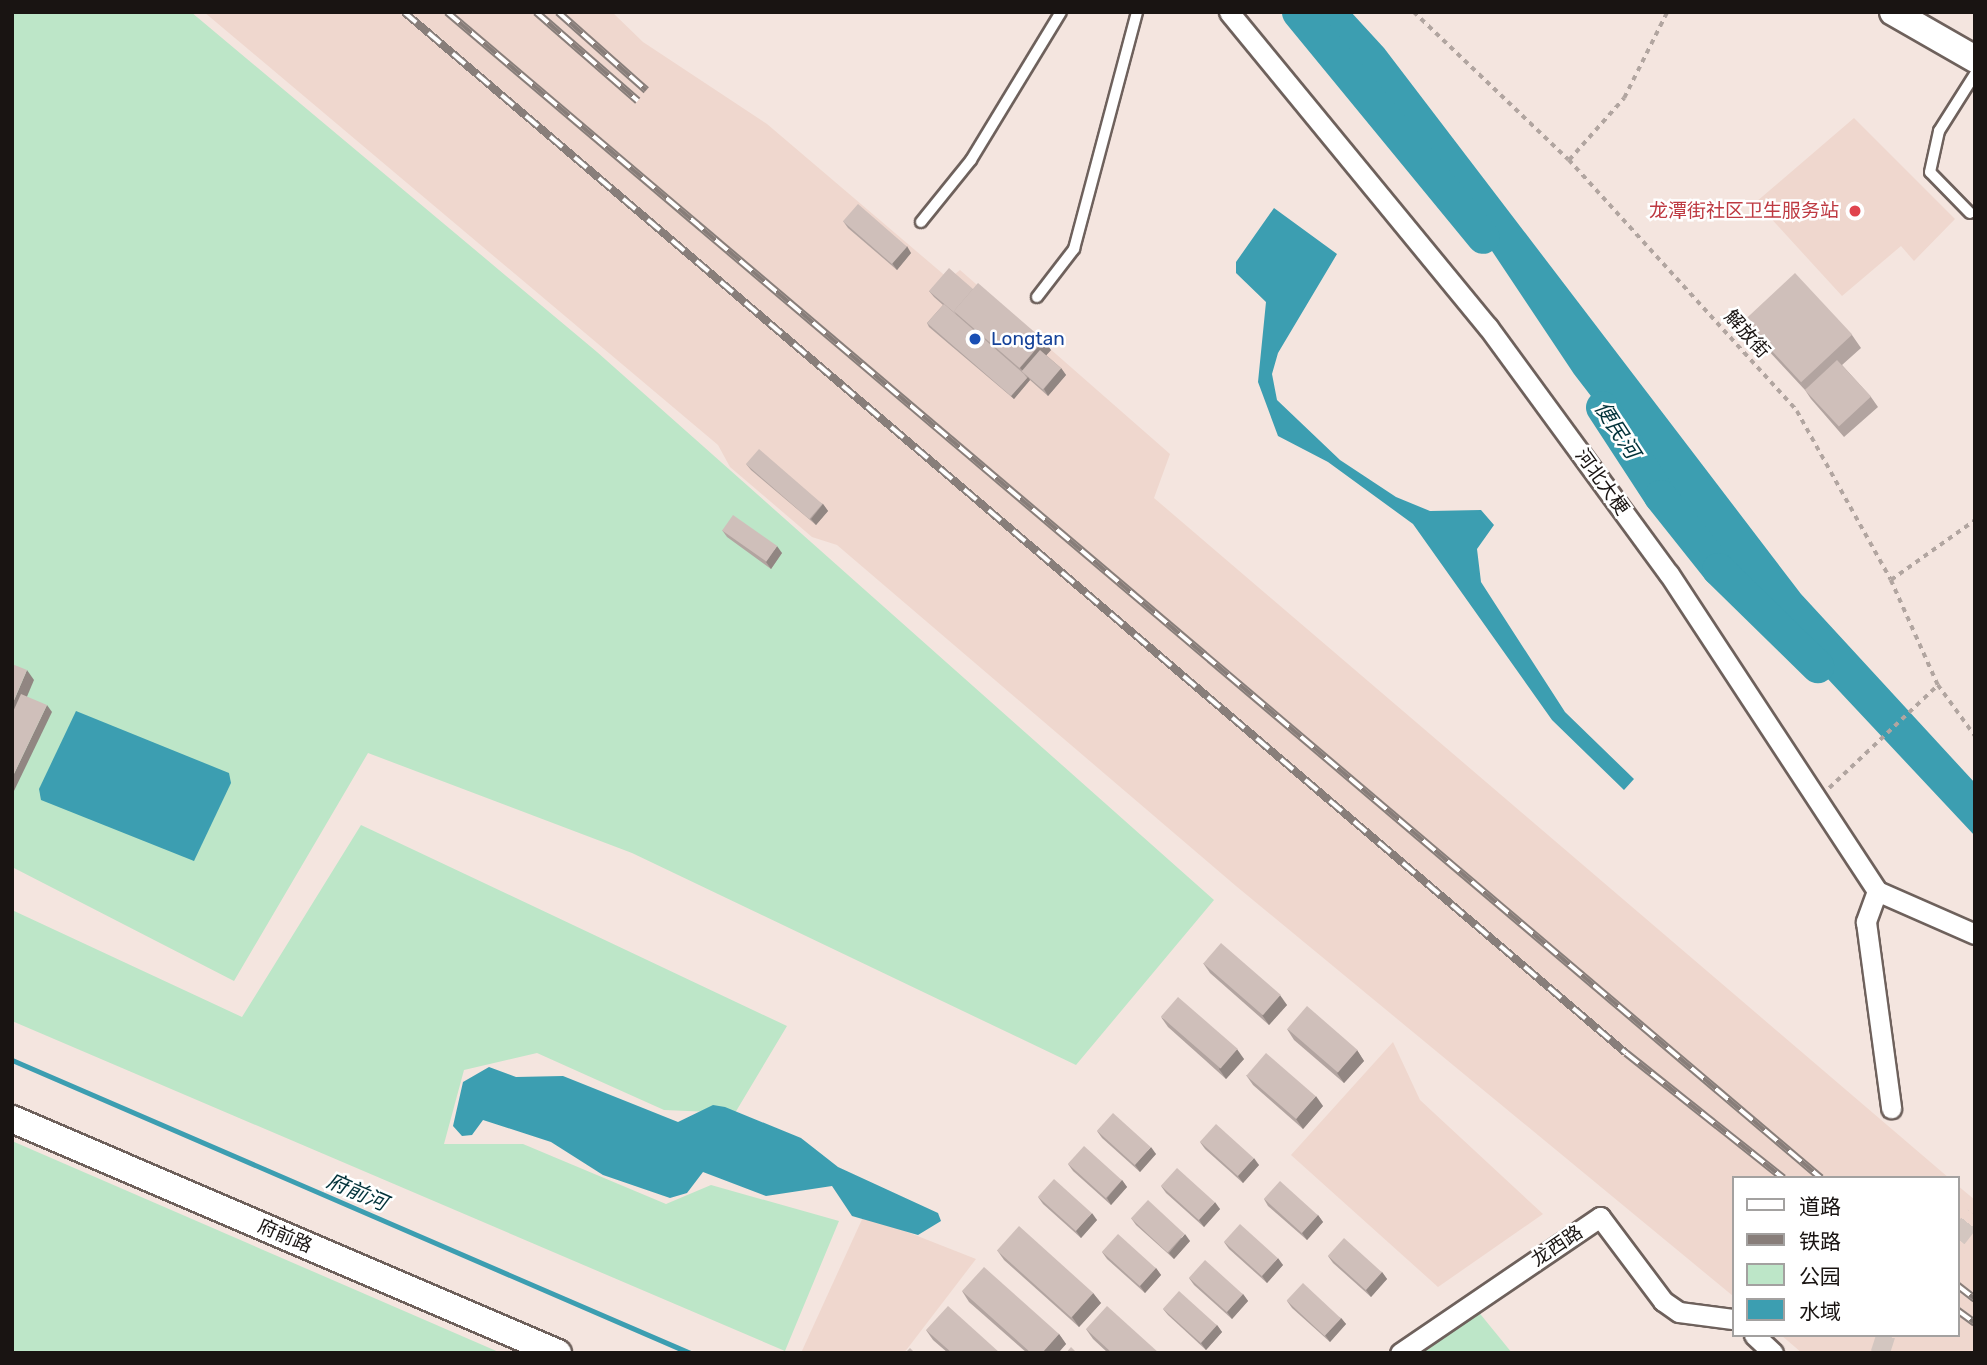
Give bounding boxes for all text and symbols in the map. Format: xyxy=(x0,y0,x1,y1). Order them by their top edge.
place label: 龙潭街社区卫生服务站 xyxy=(1649,200,1839,222)
marker: 龙潭街社区卫生服务站 xyxy=(1845,201,1865,221)
street label: 解放街 xyxy=(1719,305,1775,363)
place label: Longtan xyxy=(991,328,1065,350)
marker: Longtan xyxy=(965,329,985,349)
water label: 便民河 xyxy=(1589,397,1645,463)
street label: 河北大梗 xyxy=(1570,445,1634,519)
water label: 府前河 xyxy=(323,1168,391,1216)
legend xyxy=(1731,1176,1959,1337)
text: 道路 xyxy=(1799,1194,1841,1219)
street label: 府前路 xyxy=(254,1214,316,1258)
street label: 龙西路 xyxy=(1527,1221,1587,1271)
text: 铁路 xyxy=(1799,1229,1841,1254)
text: 公园 xyxy=(1799,1264,1841,1289)
text: 水域 xyxy=(1799,1299,1841,1324)

